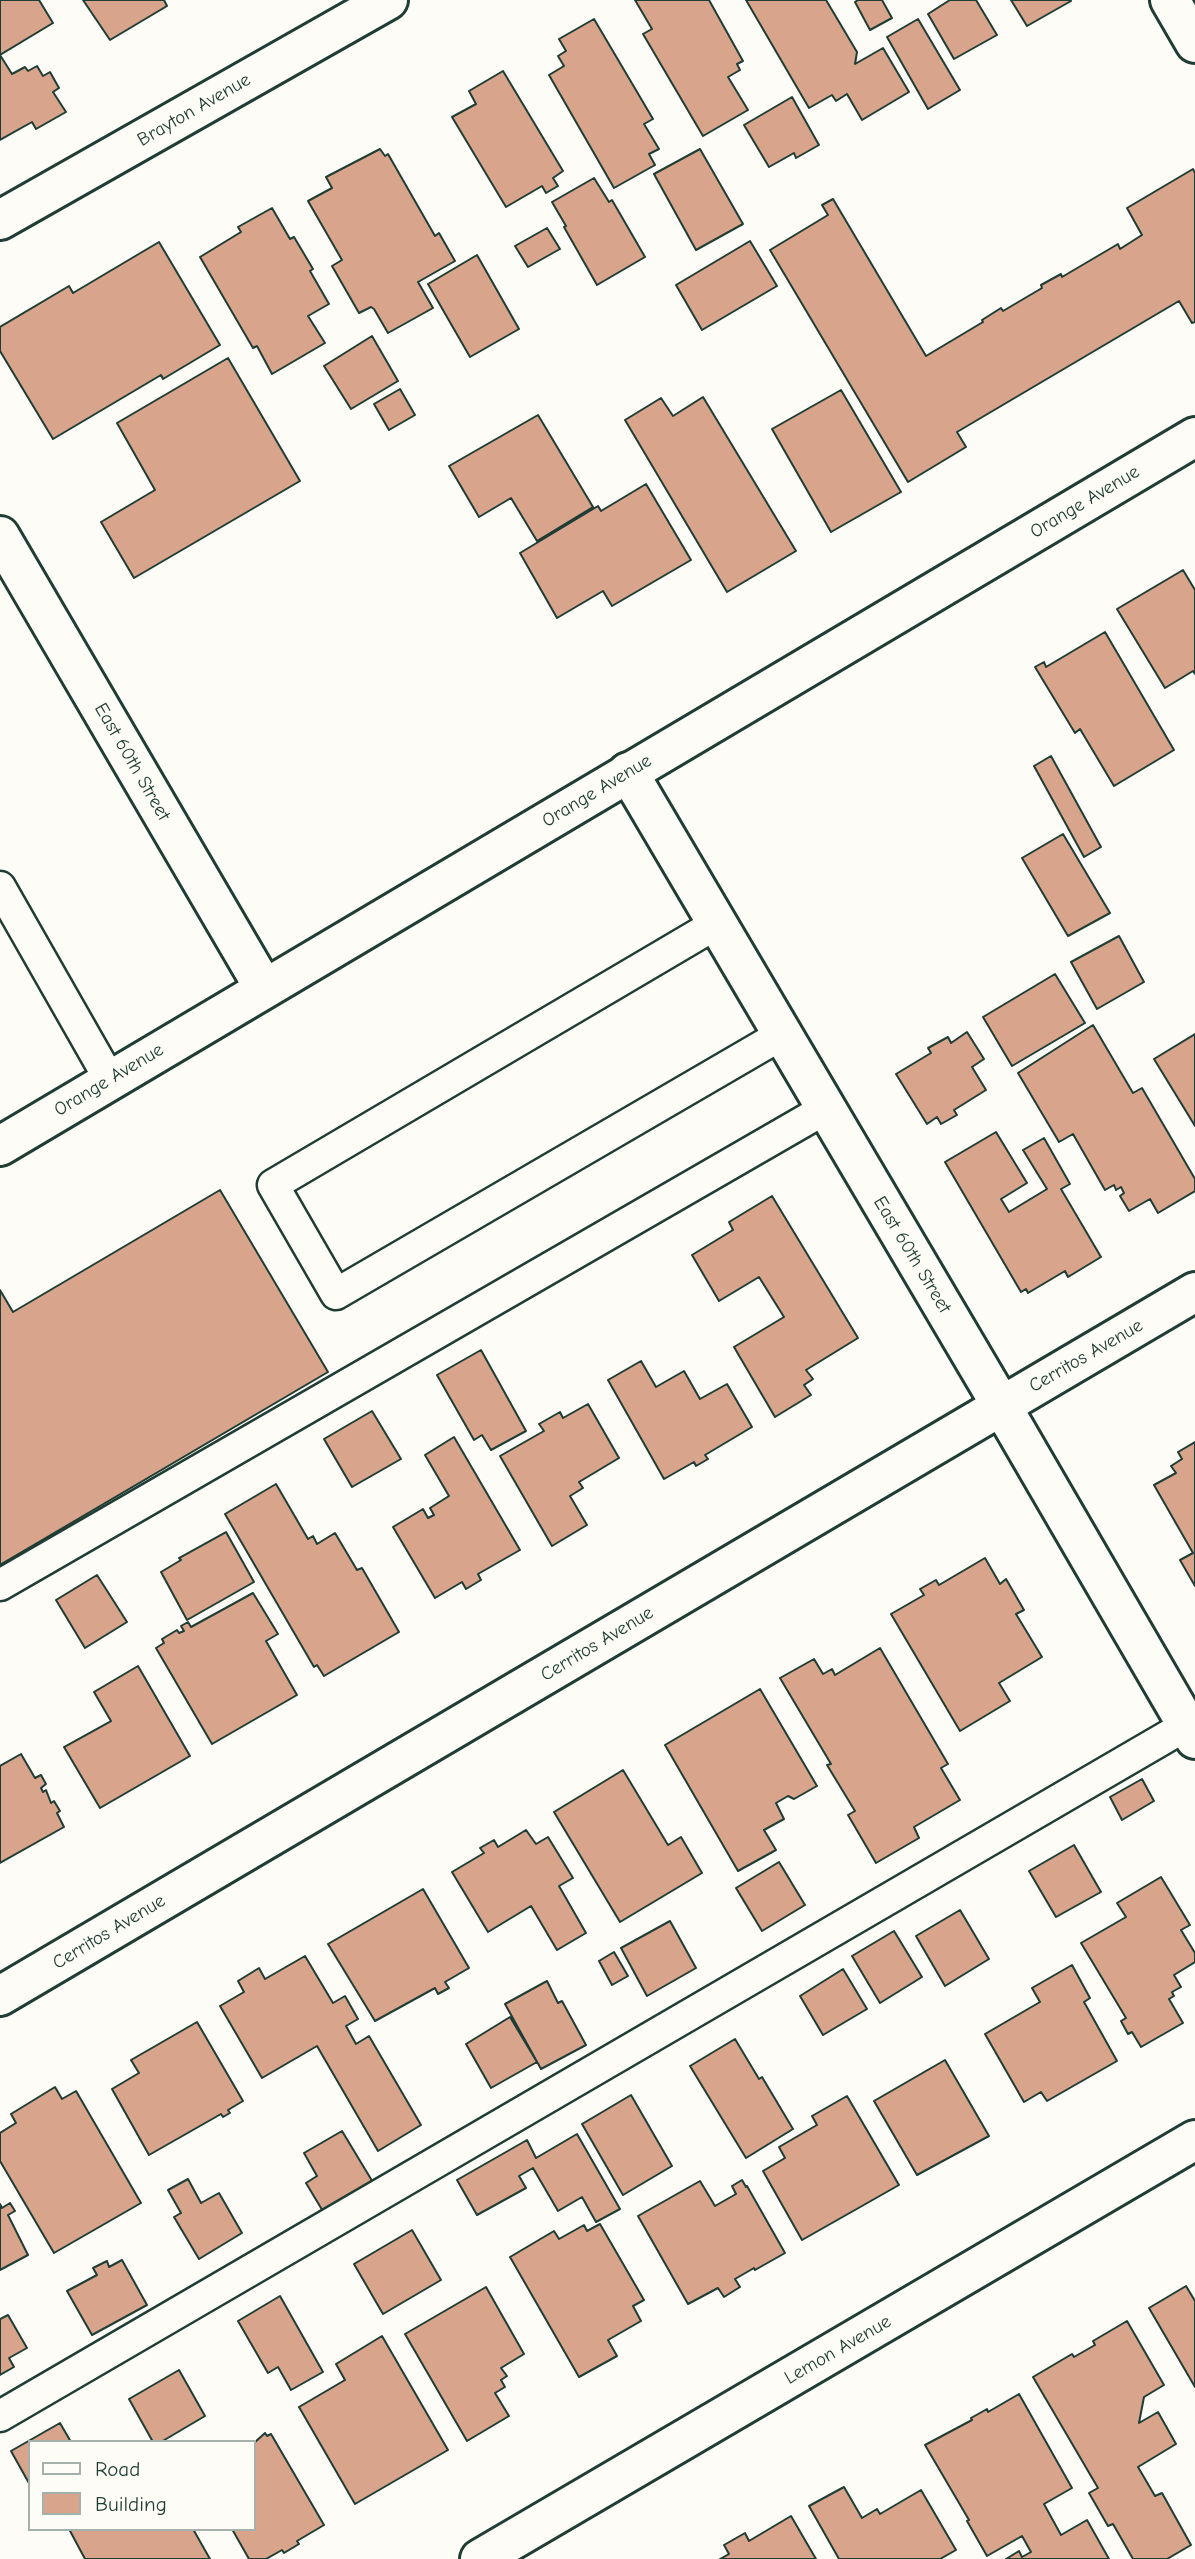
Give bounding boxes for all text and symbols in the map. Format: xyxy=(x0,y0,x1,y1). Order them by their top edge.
street label: Brayton Avenue xyxy=(133,68,255,152)
street label: Orange Avenue xyxy=(1026,460,1144,544)
street label: East 60th Street xyxy=(89,699,175,825)
street label: Orange Avenue xyxy=(538,749,656,833)
street label: Orange Avenue xyxy=(50,1038,168,1122)
street label: East 60th Street xyxy=(868,1192,956,1318)
street label: Cerritos Avenue xyxy=(1025,1314,1147,1398)
street label: Cerritos Avenue xyxy=(536,1601,658,1687)
street label: Cerritos Avenue xyxy=(48,1889,170,1975)
street label: Lemon Avenue xyxy=(781,2310,895,2390)
legend xyxy=(28,2440,256,2531)
text: Road xyxy=(95,2457,140,2481)
text: Building xyxy=(95,2492,167,2516)

